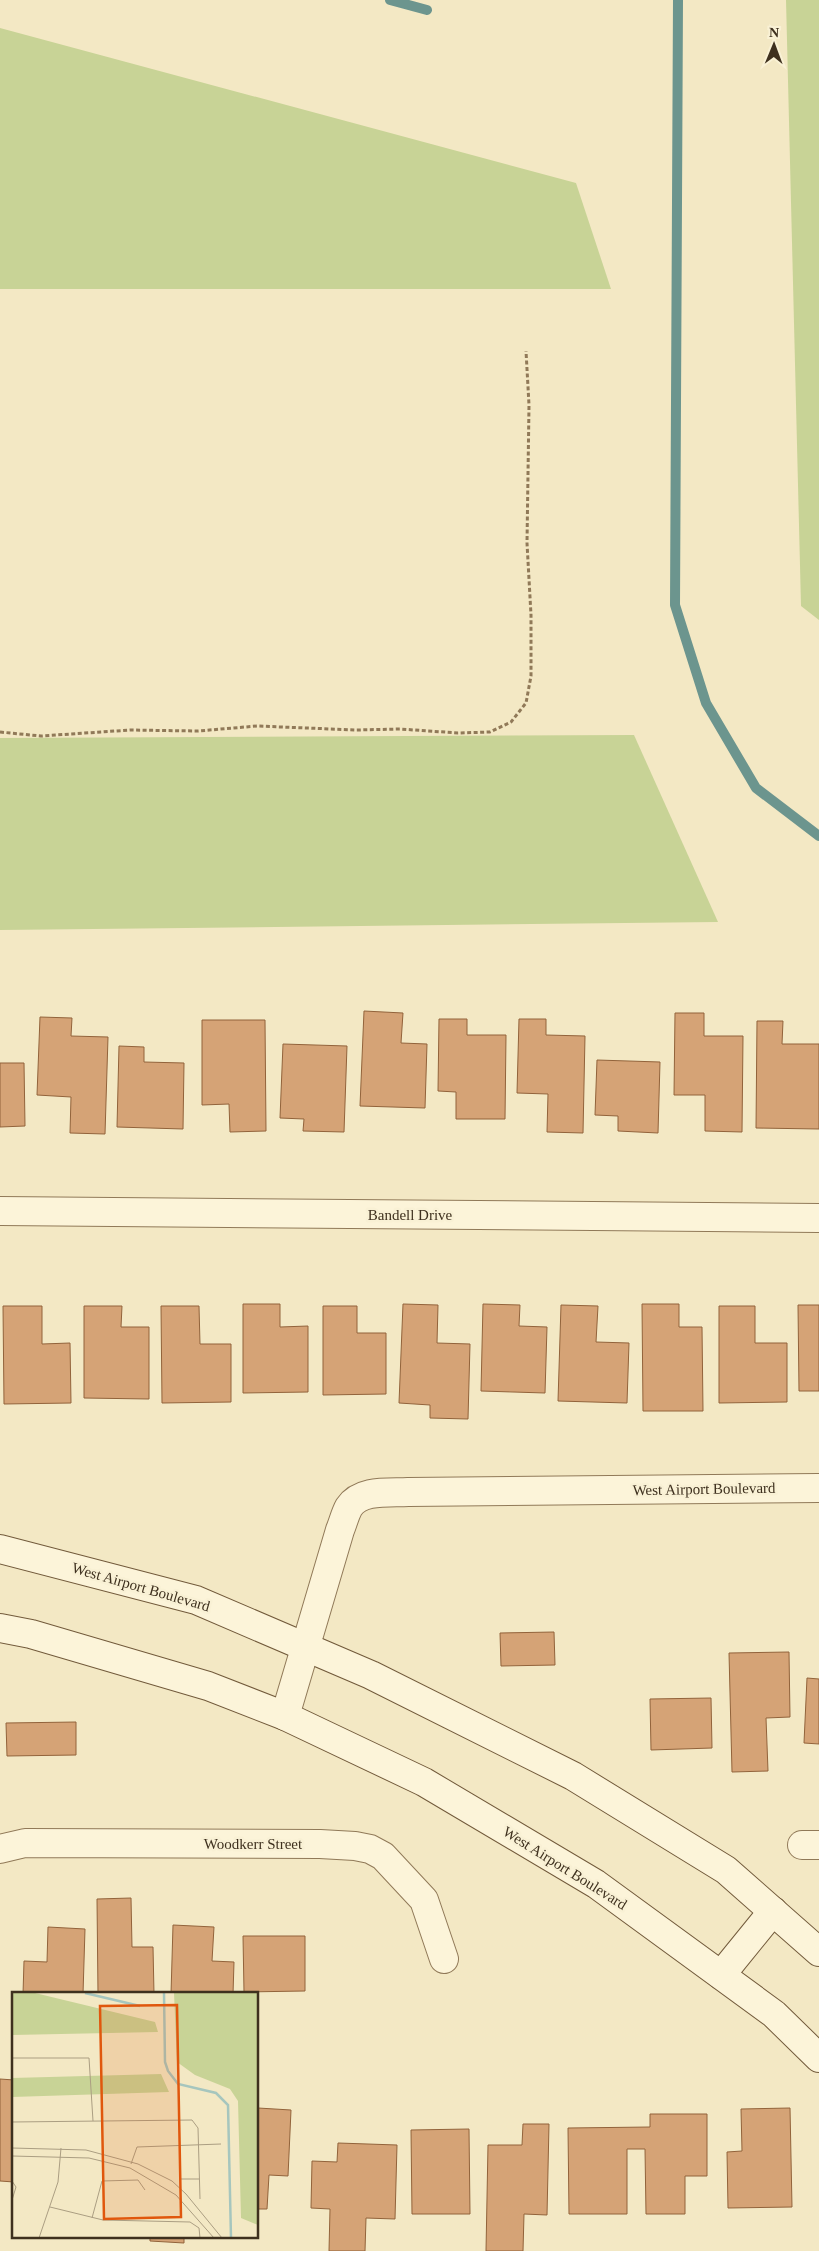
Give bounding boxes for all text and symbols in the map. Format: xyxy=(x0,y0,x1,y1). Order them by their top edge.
north arrow xyxy=(749,20,799,70)
text: N xyxy=(769,25,779,40)
street label: Bandell Drive xyxy=(368,1207,453,1223)
street label: West Airport Boulevard xyxy=(632,1480,776,1498)
street label: West Airport Boulevard xyxy=(70,1560,212,1615)
street label: West Airport Boulevard xyxy=(500,1823,630,1913)
street label: Woodkerr Street xyxy=(204,1836,303,1852)
inset map xyxy=(12,1992,259,2238)

